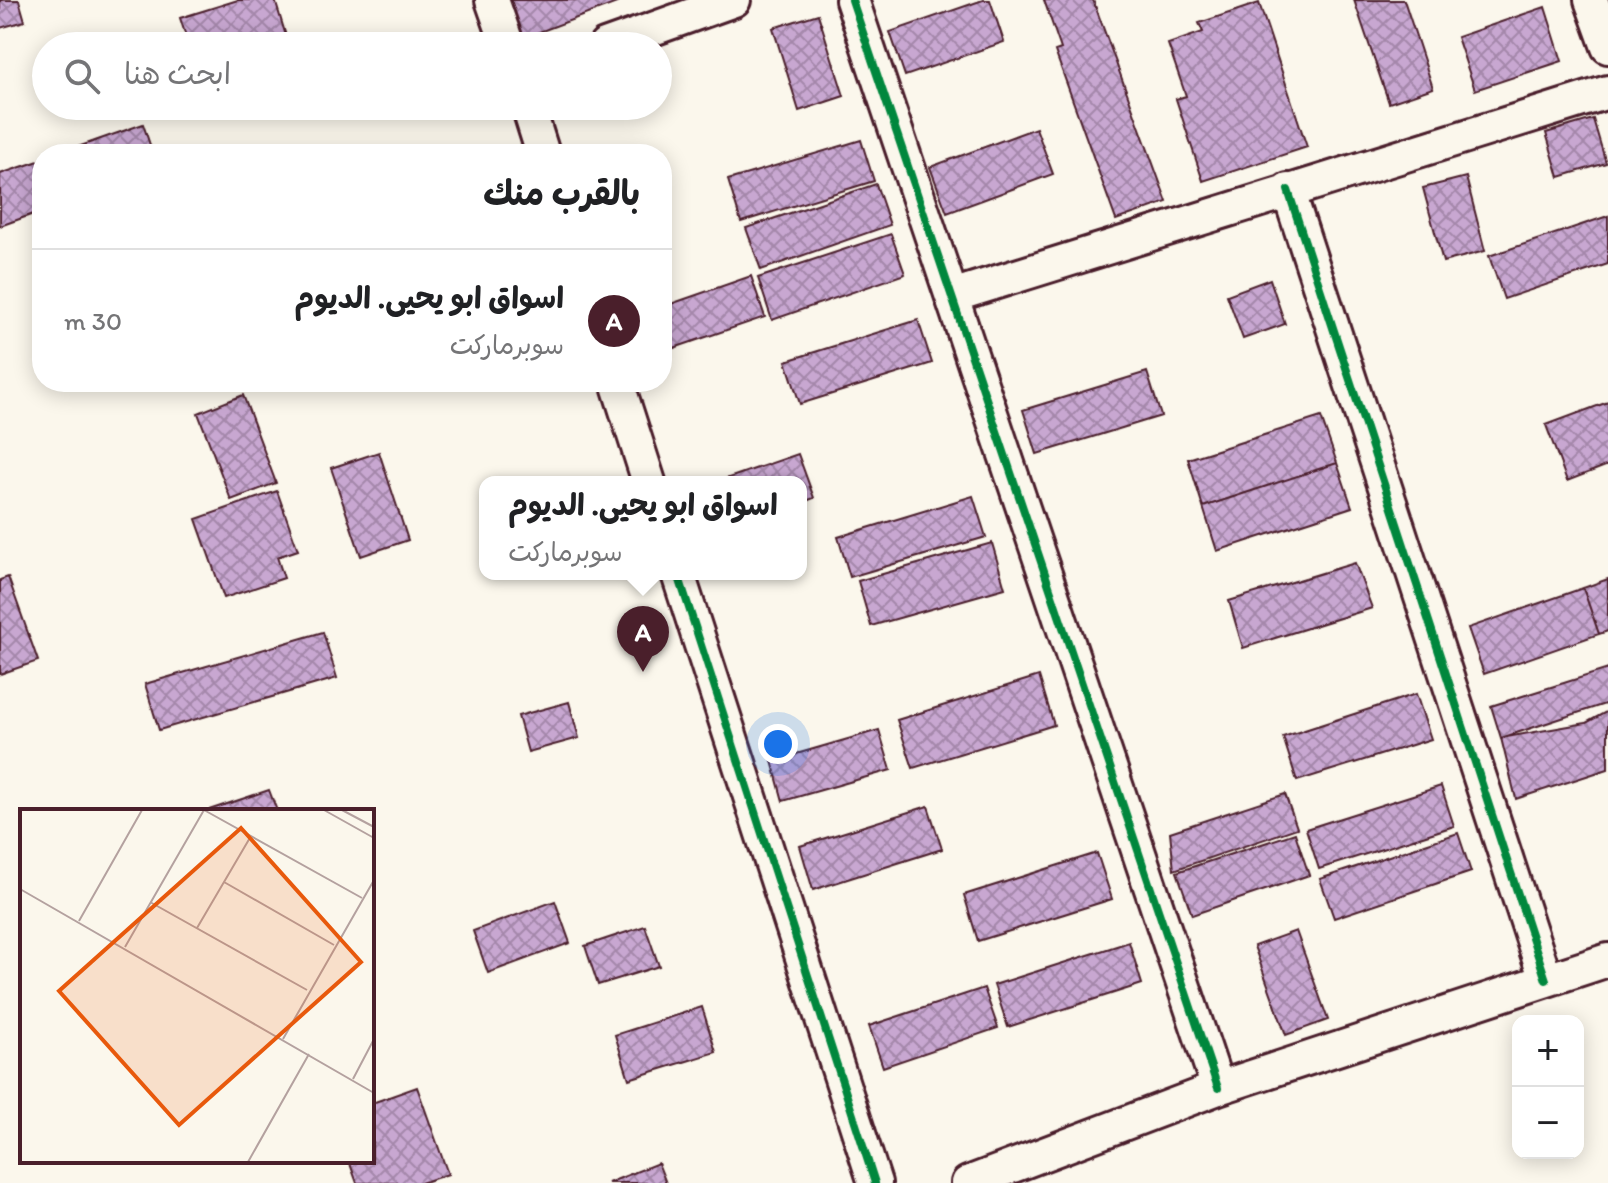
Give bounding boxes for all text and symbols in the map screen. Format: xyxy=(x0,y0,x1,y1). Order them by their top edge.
search box xyxy=(32,32,672,120)
icon: search xyxy=(60,54,104,98)
text: ابحث هنا xyxy=(124,55,231,92)
text: بالقرب منك xyxy=(483,173,640,214)
text: اسواق ابو يحيى. الديوم xyxy=(295,279,564,316)
text: 30 m xyxy=(64,305,122,337)
text: A xyxy=(606,305,622,337)
text: سوبرماركت xyxy=(450,329,564,361)
popup xyxy=(479,476,807,580)
text: اسواق ابو يحيى. الديوم xyxy=(508,486,778,523)
text: سوبرماركت xyxy=(508,536,623,568)
pin: A xyxy=(617,606,669,672)
your location xyxy=(758,724,798,764)
inset map xyxy=(20,809,374,1163)
map controls xyxy=(1512,1015,1584,1159)
button: + xyxy=(1512,1015,1584,1087)
button: − xyxy=(1512,1087,1584,1159)

